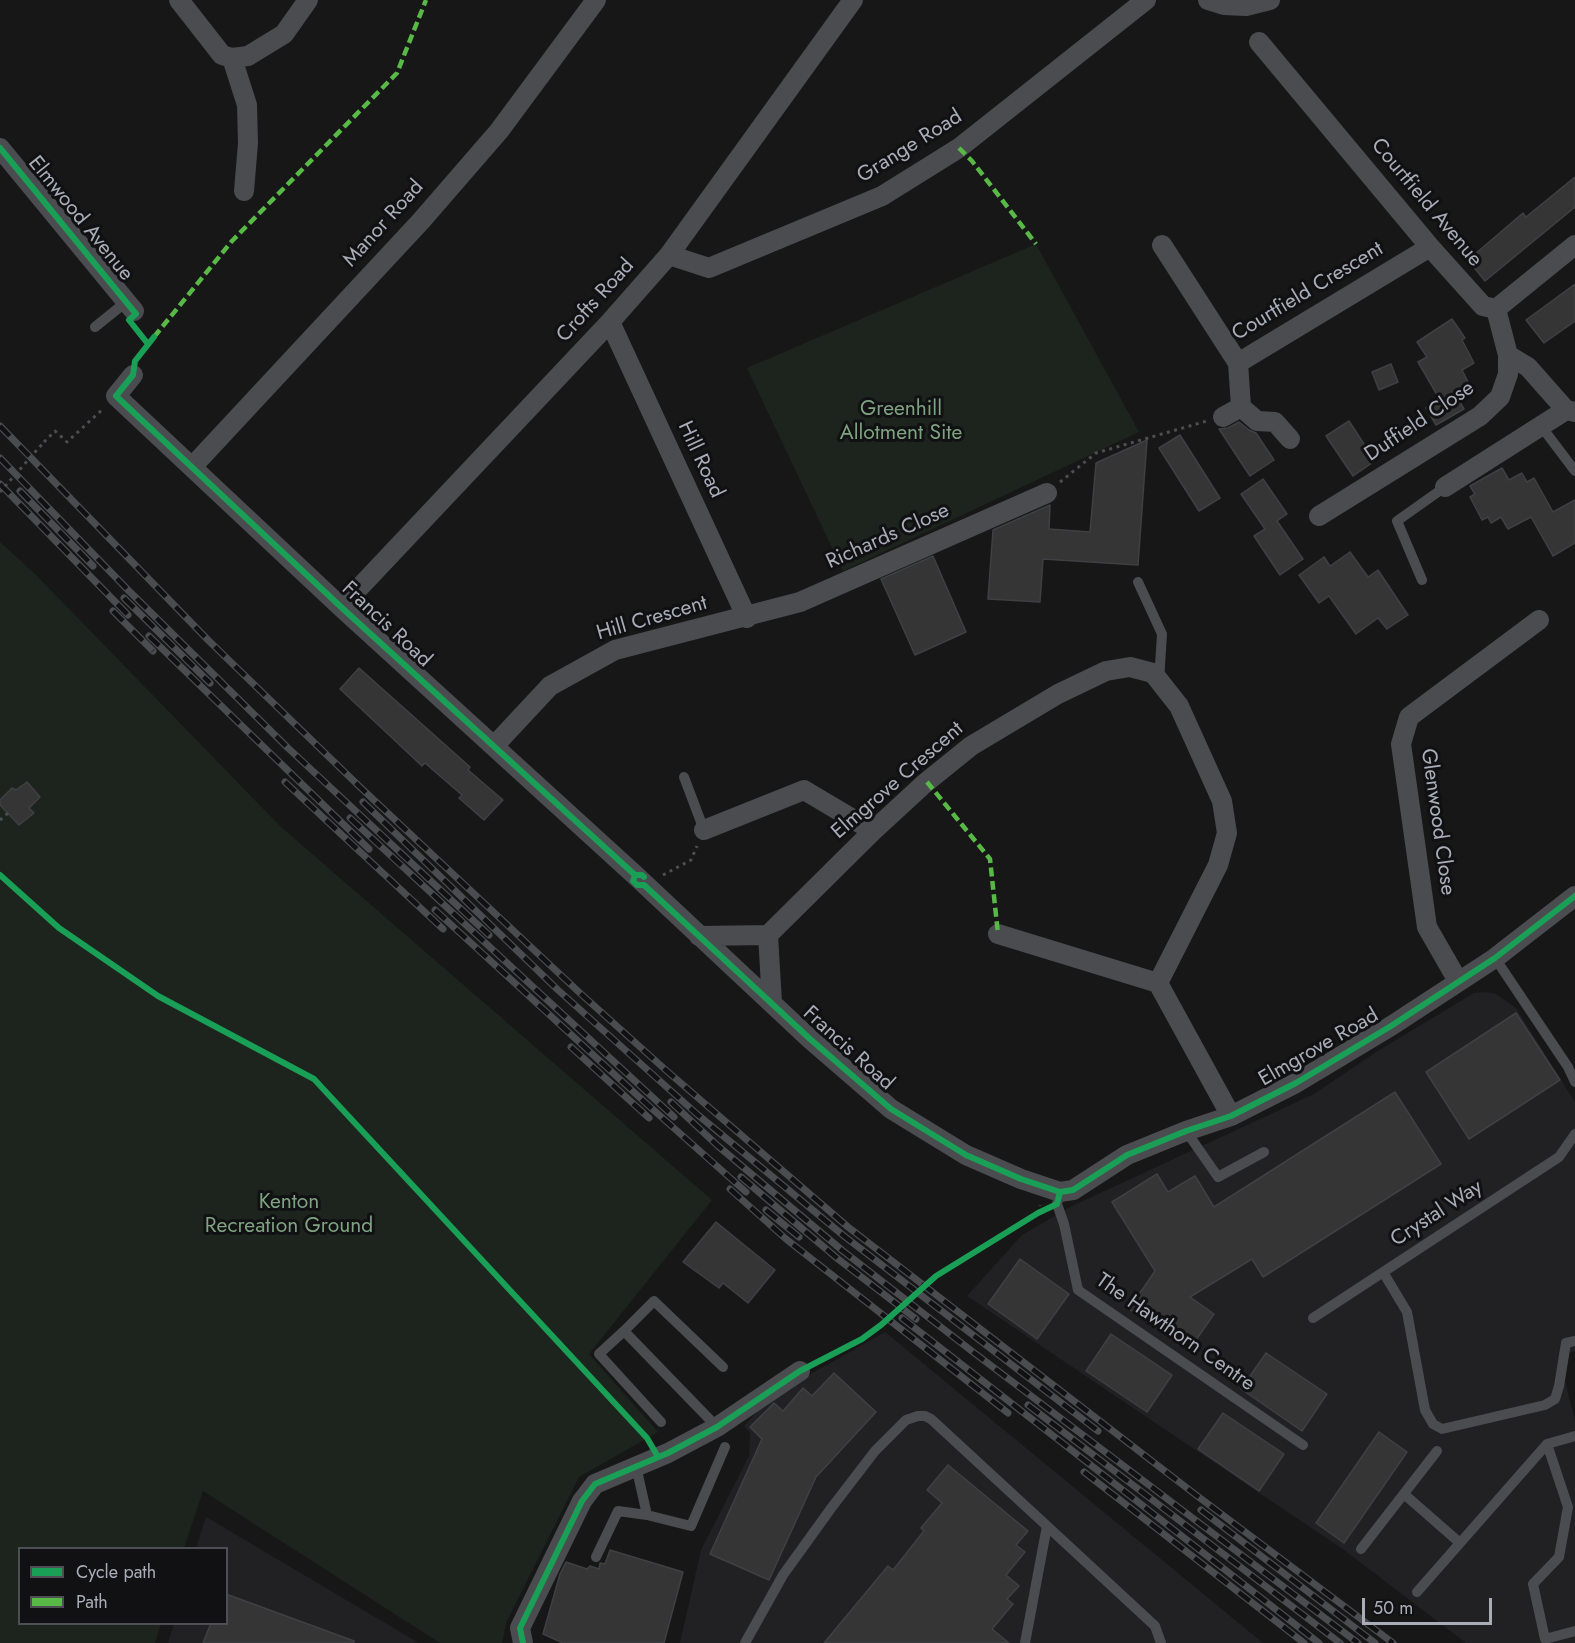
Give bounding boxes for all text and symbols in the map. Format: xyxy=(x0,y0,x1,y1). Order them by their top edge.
street label: Grange Road xyxy=(853,105,967,189)
street label: Courtfield Avenue xyxy=(1365,134,1487,272)
street label: Elmwood Avenue xyxy=(22,152,138,286)
street label: Manor Road xyxy=(338,175,430,273)
street label: Courtfield Crescent xyxy=(1228,237,1388,347)
street label: Crofts Road xyxy=(552,254,640,348)
street label: Duffield Close xyxy=(1360,376,1480,468)
park label: Greenhill Allotment Site xyxy=(840,397,962,447)
street label: Hill Road xyxy=(671,418,729,502)
street label: Richards Close xyxy=(822,499,954,575)
street label: Francis Road xyxy=(336,577,436,673)
street label: Hill Crescent xyxy=(594,591,710,647)
street label: Elmgrove Crescent xyxy=(827,717,969,845)
street label: Glenwood Close xyxy=(1414,747,1460,897)
street label: Francis Road xyxy=(797,1002,899,1096)
street label: Elmgrove Road xyxy=(1255,1004,1383,1092)
street label: Crystal Way xyxy=(1386,1175,1488,1253)
park label: Kenton Recreation Ground xyxy=(205,1190,373,1240)
street label: The Hawthorn Centre xyxy=(1091,1269,1259,1397)
legend xyxy=(18,1547,228,1625)
text: Cycle path xyxy=(76,1559,156,1585)
scale bar xyxy=(1365,1586,1496,1624)
text: Path xyxy=(76,1589,108,1615)
text: 50 m xyxy=(1373,1595,1413,1621)

